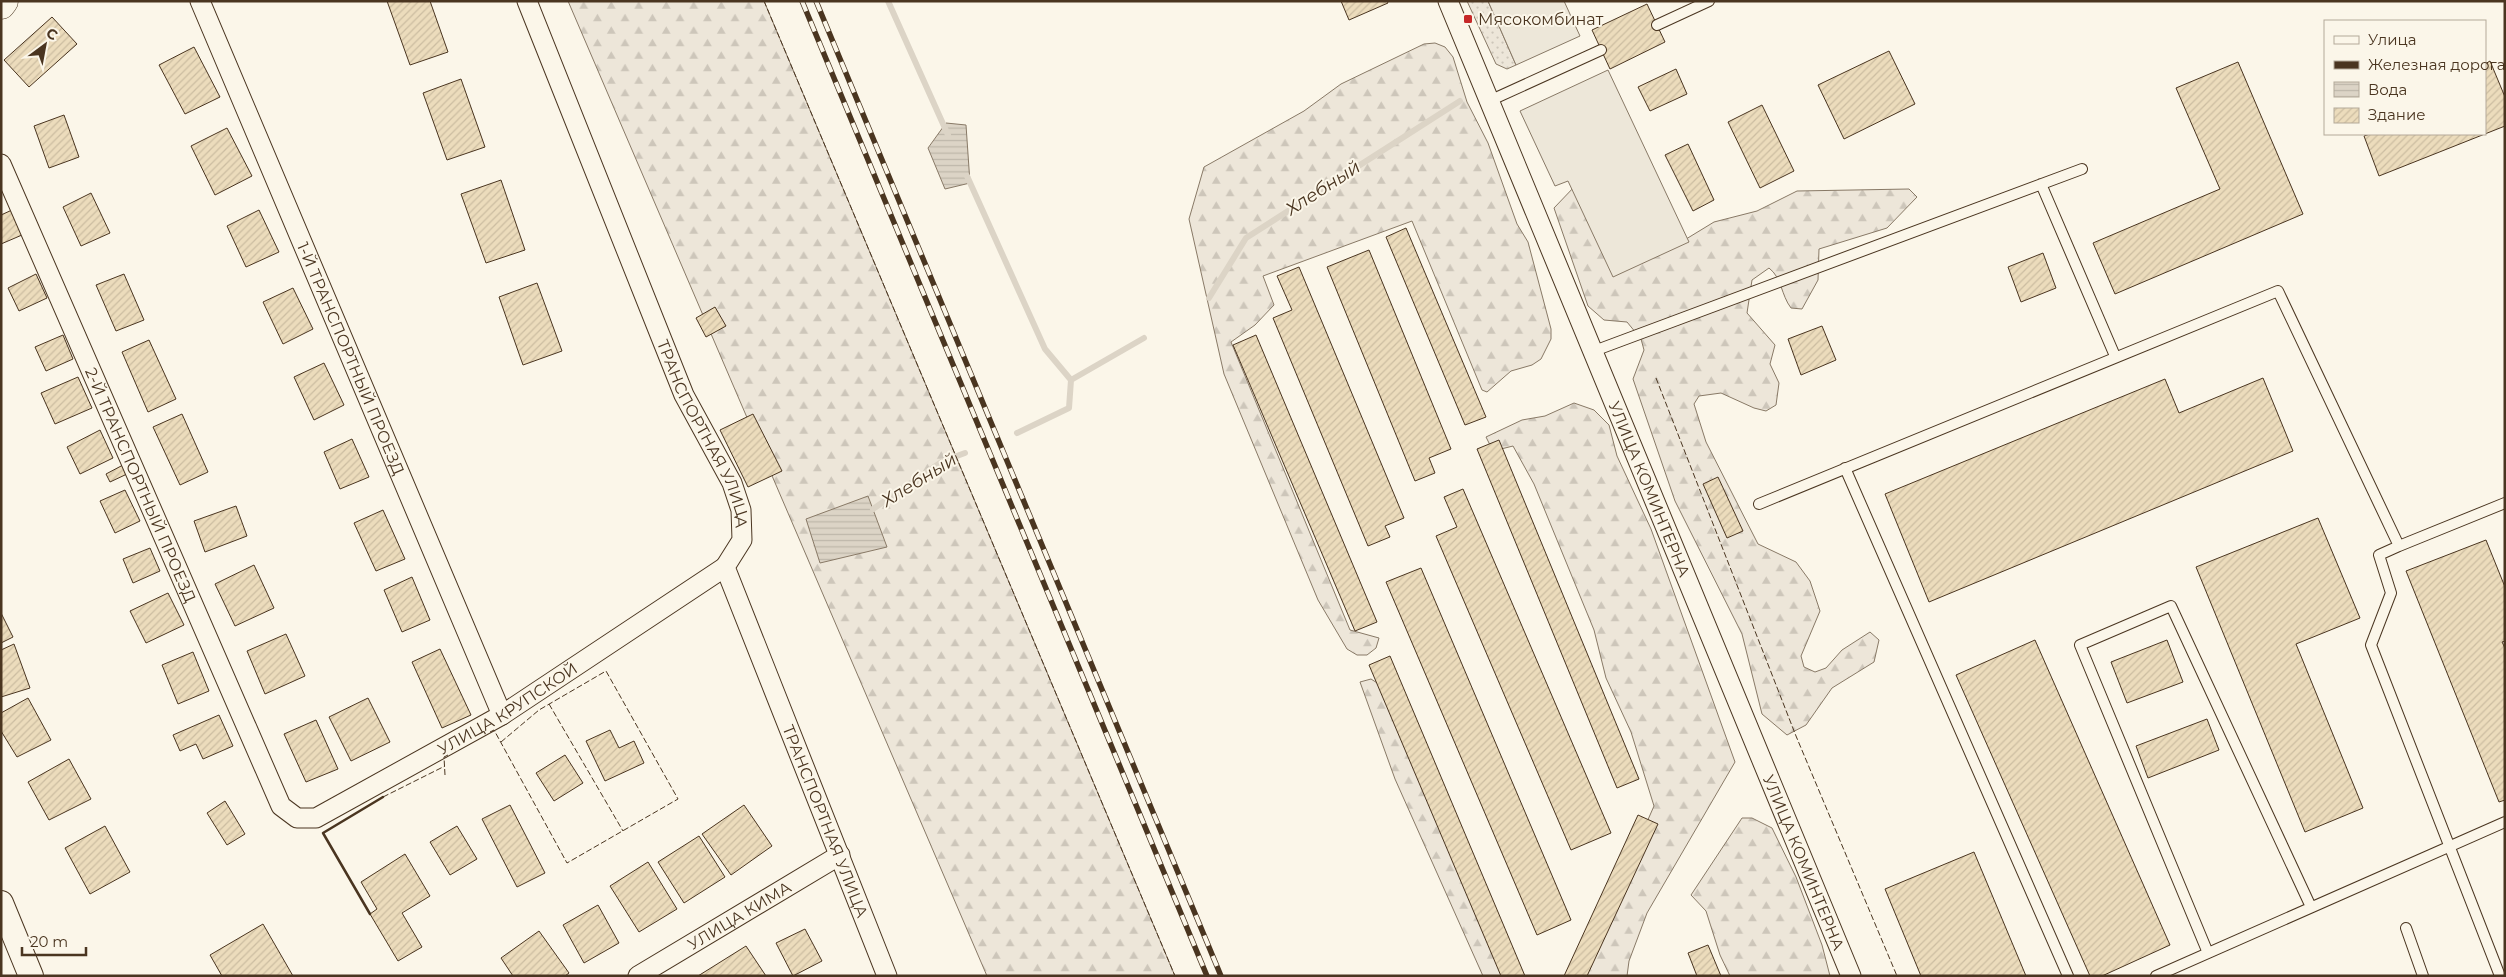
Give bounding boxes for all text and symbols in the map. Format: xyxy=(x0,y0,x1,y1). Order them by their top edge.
place label: Мясокомбинат xyxy=(1478,10,1604,29)
marker: Мясокомбинат xyxy=(1462,13,1474,25)
north arrow xyxy=(20,20,70,70)
legend xyxy=(2324,20,2486,135)
text: С xyxy=(43,24,61,44)
text: Улица xyxy=(2368,30,2416,49)
text: Железная дорога xyxy=(2368,55,2505,74)
text: Вода xyxy=(2368,80,2407,99)
text: Здание xyxy=(2368,105,2426,124)
water label: Хлебный xyxy=(1281,156,1364,221)
street label: 1-Й ТРАНСПОРТНЫЙ ПРОЕЗД xyxy=(293,239,408,478)
street label: ТРАНСПОРТНАЯ УЛИЦА xyxy=(653,337,751,528)
street label: 2-Й ТРАНСПОРТНЫЙ ПРОЕЗД xyxy=(81,365,200,605)
street label: УЛИЦА КОМИНТЕРНА xyxy=(1605,399,1694,580)
water label: Хлебный xyxy=(876,448,961,512)
street label: УЛИЦА КРУПСКОЙ xyxy=(434,659,581,759)
street label: ТРАНСПОРТНАЯ УЛИЦА xyxy=(779,722,872,920)
street label: УЛИЦА КОМИНТЕРНА xyxy=(1759,772,1848,953)
street label: УЛИЦА КИМА xyxy=(684,878,795,954)
scale bar xyxy=(22,924,86,956)
text: 20 m xyxy=(30,932,68,951)

